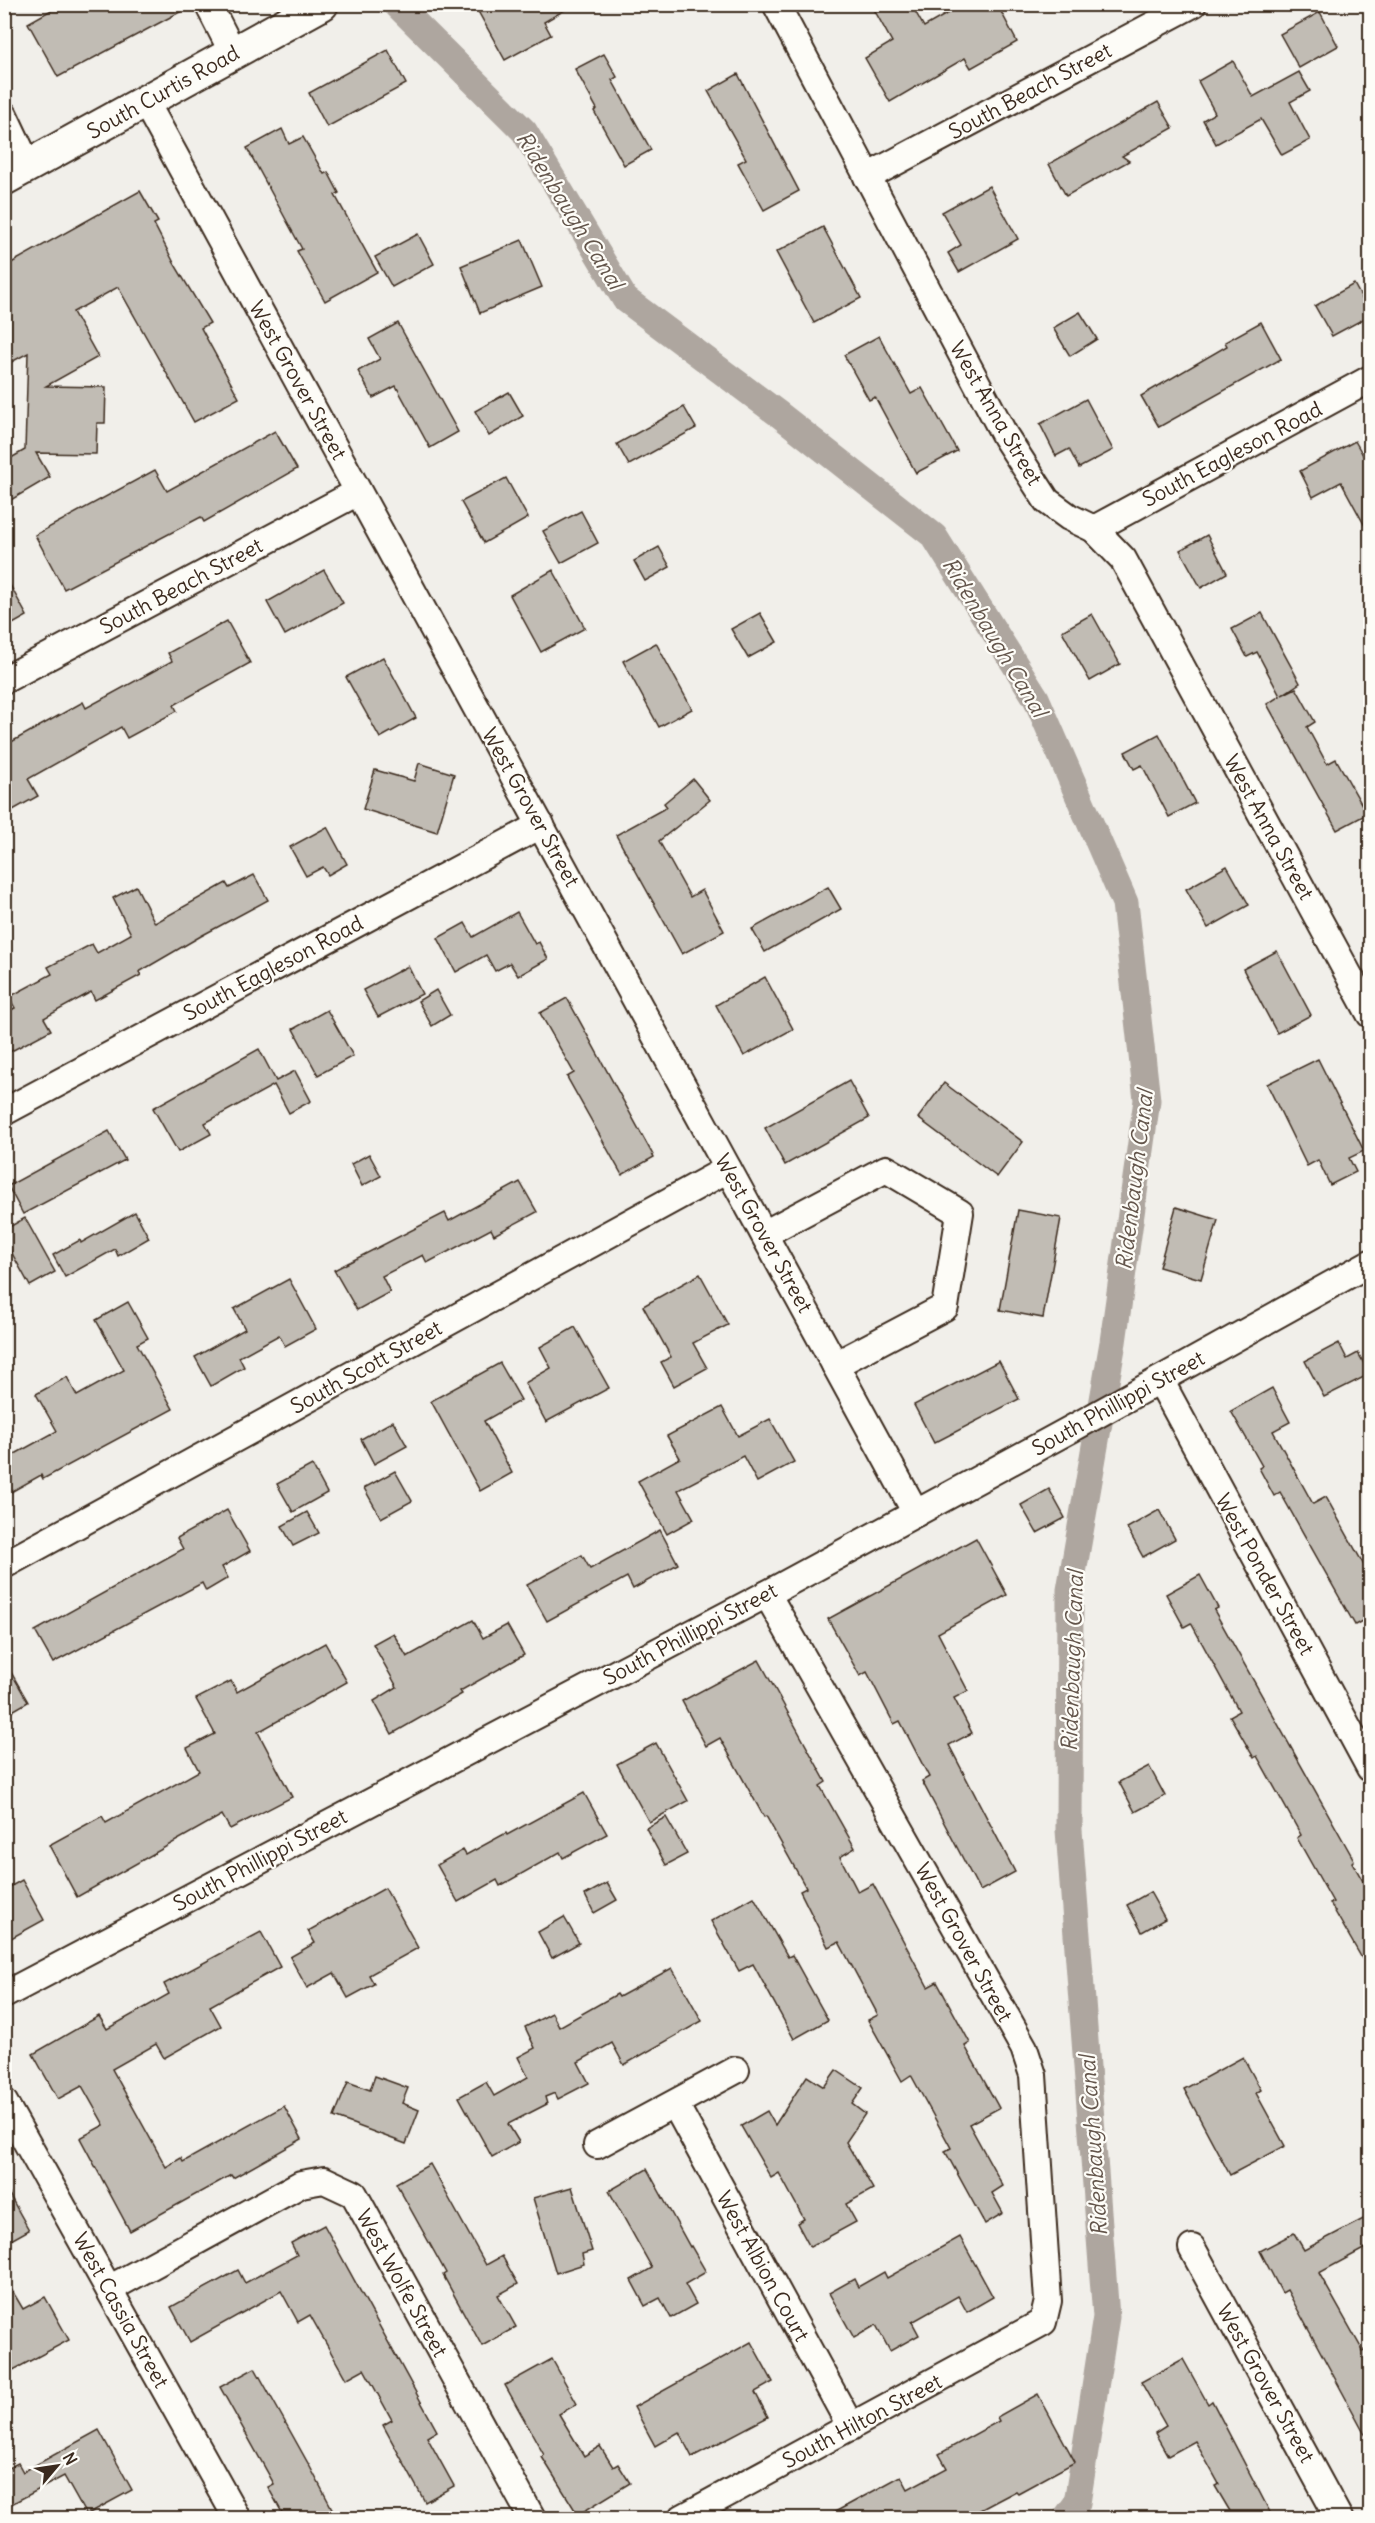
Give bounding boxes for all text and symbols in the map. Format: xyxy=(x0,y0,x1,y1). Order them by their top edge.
street label: South Beach Street xyxy=(944,37,1116,145)
street label: South Curtis Road xyxy=(82,39,244,145)
water label: Ridenbaugh Canal xyxy=(510,126,631,297)
street label: West Grover Street xyxy=(243,296,353,464)
street label: West Anna Street xyxy=(944,336,1048,490)
street label: South Eagleson Road xyxy=(1138,395,1326,513)
street label: South Beach Street xyxy=(95,532,267,640)
water label: Ridenbaugh Canal xyxy=(936,552,1055,724)
street label: West Grover Street xyxy=(476,723,586,891)
street label: West Anna Street xyxy=(1218,750,1320,904)
street label: South Eagleson Road xyxy=(179,909,367,1027)
water label: Ridenbaugh Canal xyxy=(1109,1085,1159,1272)
street label: West Grover Street xyxy=(709,1149,819,1317)
street label: South Scott Street xyxy=(286,1314,446,1420)
street label: South Phillippi Street xyxy=(1027,1344,1209,1462)
street label: West Ponder Street xyxy=(1209,1488,1321,1660)
water label: Ridenbaugh Canal xyxy=(1055,1567,1089,1752)
street label: South Phillippi Street xyxy=(598,1577,782,1691)
street label: South Phillippi Street xyxy=(168,1803,352,1917)
street label: West Grover Street xyxy=(909,1858,1019,2026)
water label: Ridenbaugh Canal xyxy=(1073,2052,1113,2237)
street label: West Albion Court xyxy=(710,2186,816,2346)
street label: West Wolfe Street xyxy=(350,2204,454,2362)
street label: West Cassia Street xyxy=(67,2227,175,2393)
street label: West Grover Street xyxy=(1211,2299,1321,2467)
street label: South Hilton Street xyxy=(778,2368,946,2474)
north arrow xyxy=(27,2436,87,2496)
text: N xyxy=(59,2449,82,2468)

